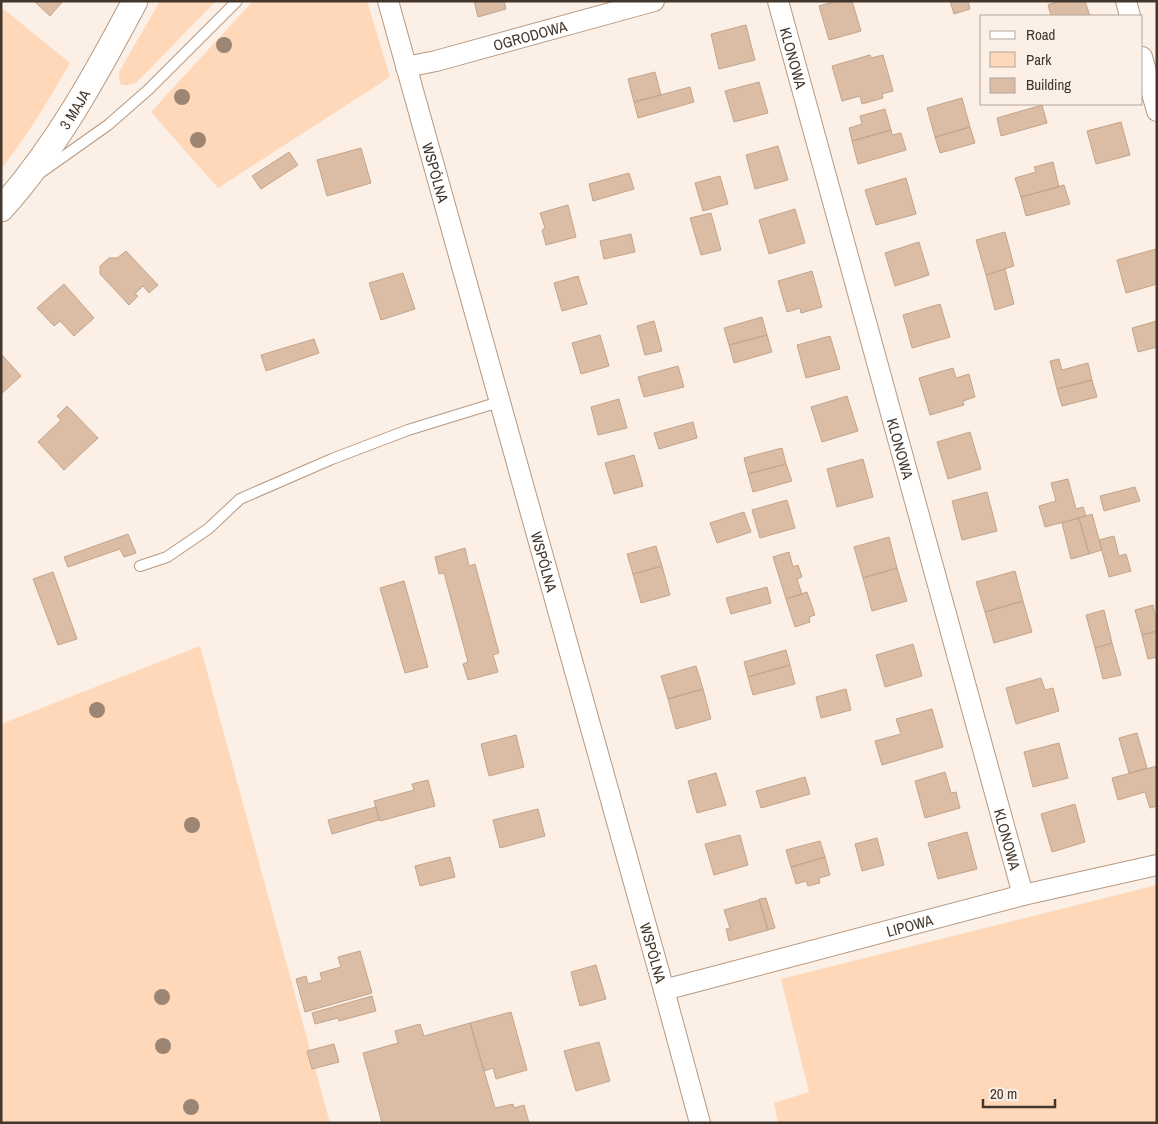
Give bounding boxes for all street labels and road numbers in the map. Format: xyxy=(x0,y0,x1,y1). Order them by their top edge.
street label: OGRODOWA xyxy=(491,15,570,55)
street label: KLONOWA xyxy=(775,25,812,92)
street label: 3 MAJA xyxy=(54,85,95,133)
street label: WSPÓLNA xyxy=(417,140,454,206)
street label: KLONOWA xyxy=(882,416,919,482)
street label: WSPÓLNA xyxy=(526,529,563,595)
street label: KLONOWA xyxy=(989,806,1026,873)
street label: LIPOWA xyxy=(884,909,936,941)
street label: WSPÓLNA xyxy=(635,920,672,986)

